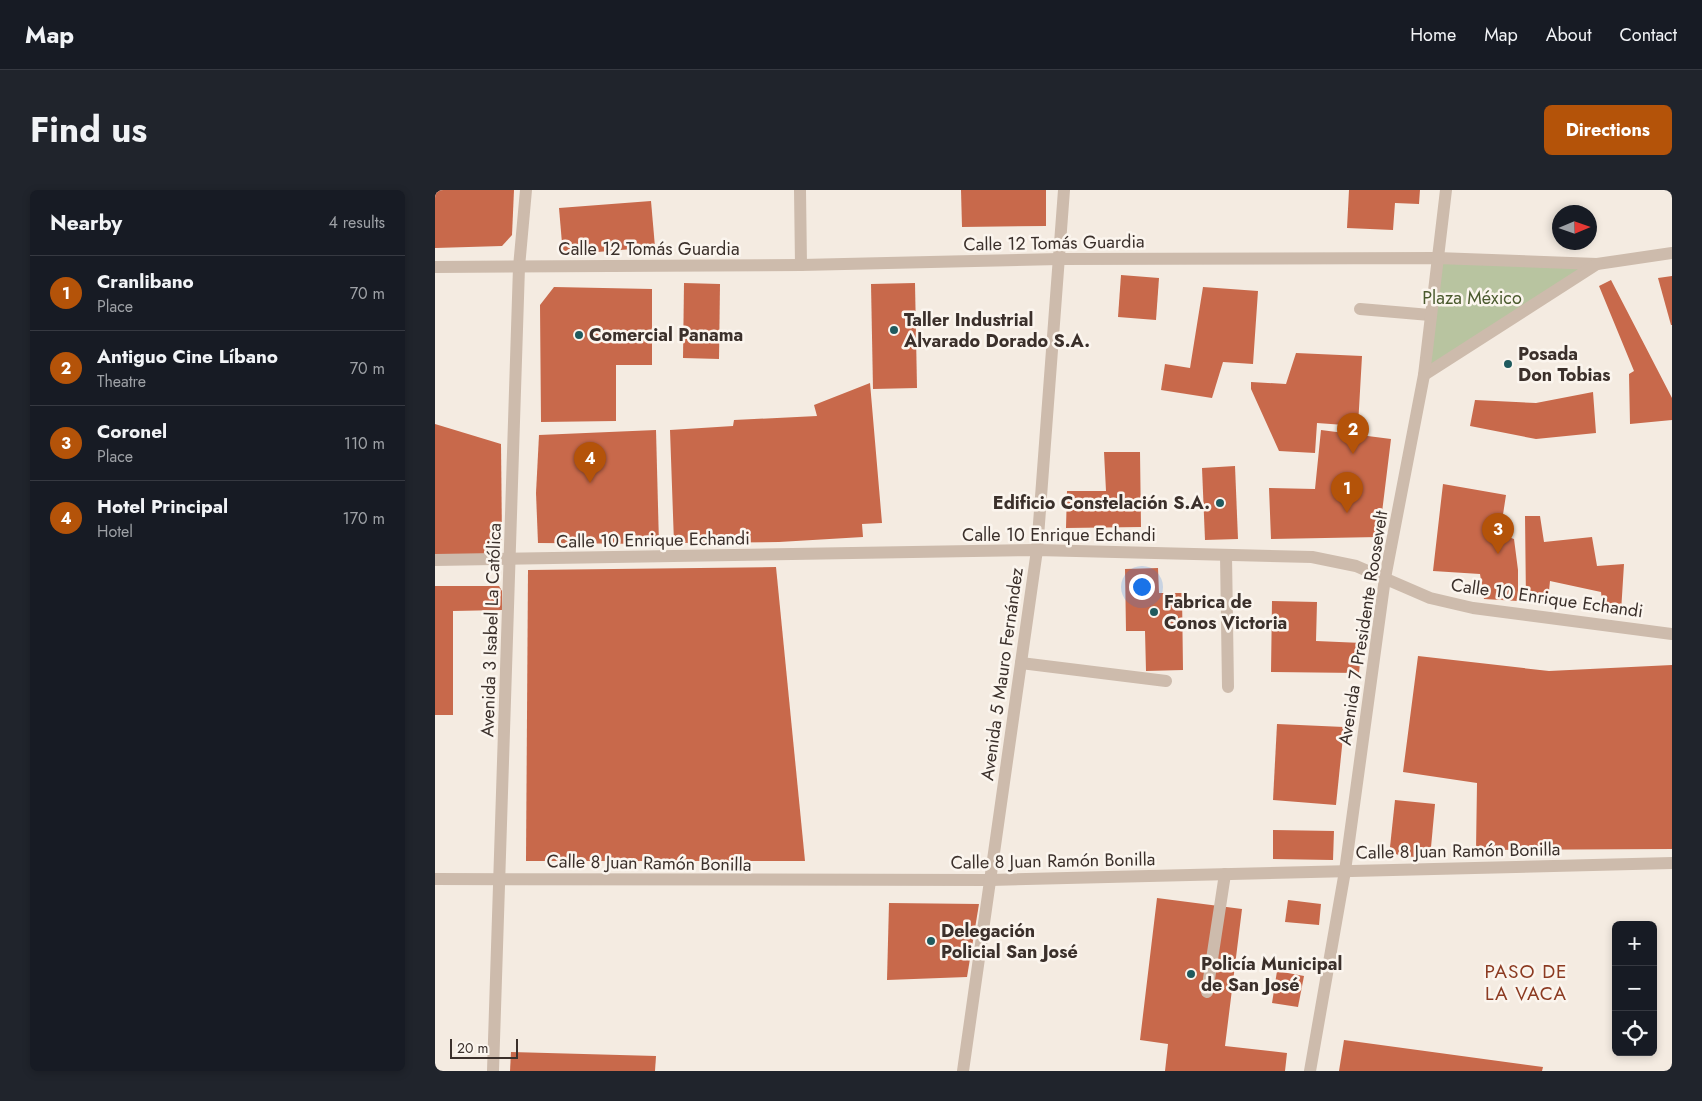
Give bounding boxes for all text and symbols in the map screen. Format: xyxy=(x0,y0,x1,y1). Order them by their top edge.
text: Map xyxy=(25,17,74,52)
text: Home xyxy=(1410,22,1456,48)
text: Map xyxy=(1484,22,1518,48)
text: About xyxy=(1546,22,1591,48)
text: Contact xyxy=(1619,22,1677,48)
text: Find us xyxy=(30,105,147,155)
button: Directions xyxy=(1544,105,1672,155)
north arrow xyxy=(1552,205,1597,250)
text: Nearby xyxy=(50,208,122,238)
text: 4 results xyxy=(329,211,385,234)
street label: Calle 12 Tomás Guardia xyxy=(963,228,1145,258)
street label: Calle 12 Tomás Guardia xyxy=(558,236,740,262)
text: Cranlibano xyxy=(97,268,194,295)
text: 1 xyxy=(62,282,70,305)
text: 70 m xyxy=(350,282,385,305)
park label: Plaza México xyxy=(1422,285,1522,311)
text: Place xyxy=(97,295,133,318)
place label: Taller Industrial Alvarado Dorado S.A. xyxy=(903,307,1090,354)
place label: Comercial Panama xyxy=(589,322,743,348)
marker: Taller Industrial Alvarado Dorado S.A. xyxy=(888,324,900,336)
marker: Comercial Panama xyxy=(573,329,585,341)
place label: Posada Don Tobias xyxy=(1518,341,1610,388)
text: Antiguo Cine Líbano xyxy=(97,343,278,370)
text: 2 xyxy=(61,357,71,380)
text: 70 m xyxy=(350,357,385,380)
marker: Posada Don Tobias xyxy=(1502,358,1514,370)
text: Theatre xyxy=(97,370,146,393)
pin: 2 xyxy=(1337,413,1369,454)
text: Coronel xyxy=(97,418,167,445)
text: 3 xyxy=(61,432,71,455)
text: 110 m xyxy=(344,432,385,455)
pin: 4 xyxy=(574,442,606,483)
text: Place xyxy=(97,445,133,468)
pin: 1 xyxy=(1331,472,1363,513)
place label: Edificio Constelación S.A. xyxy=(993,490,1210,516)
text: Hotel Principal xyxy=(97,493,228,520)
marker: Edificio Constelación S.A. xyxy=(1214,497,1226,509)
text: 4 xyxy=(60,507,72,530)
text: 170 m xyxy=(343,507,385,530)
street label: Avenida 7 Presidente Roosevelt xyxy=(1332,508,1394,747)
pin: 3 xyxy=(1482,513,1514,554)
text: Hotel xyxy=(97,520,133,543)
street label: Avenida 3 Isabel La Católica xyxy=(474,522,508,738)
street label: Calle 10 Enrique Echandi xyxy=(962,522,1156,548)
street label: Calle 10 Enrique Echandi xyxy=(556,525,750,555)
street label: Avenida 5 Mauro Fernández xyxy=(974,565,1030,782)
street label: Calle 10 Enrique Echandi xyxy=(1449,572,1645,624)
your location xyxy=(1129,574,1155,600)
place label: Fabrica de Conos Victoria xyxy=(1164,589,1287,636)
marker: Fabrica de Conos Victoria xyxy=(1148,606,1160,618)
street label: Calle 8 Juan Ramón Bonilla xyxy=(1355,836,1561,866)
street label: Calle 8 Juan Ramón Bonilla xyxy=(950,846,1156,876)
street label: Calle 8 Juan Ramón Bonilla xyxy=(546,848,752,878)
place label: Delegación Policial San José xyxy=(941,918,1078,965)
map controls xyxy=(1612,921,1657,1056)
button: + xyxy=(1612,921,1657,966)
marker: Delegación Policial San José xyxy=(925,935,937,947)
place label: Policía Municipal de San José xyxy=(1201,951,1342,998)
district label: PASO DE LA VACA xyxy=(1484,958,1568,1007)
button: − xyxy=(1612,966,1657,1011)
marker: Policía Municipal de San José xyxy=(1185,968,1197,980)
button: locate xyxy=(1612,1011,1657,1056)
scale bar xyxy=(450,1036,517,1059)
text: 20 m xyxy=(457,1038,489,1058)

